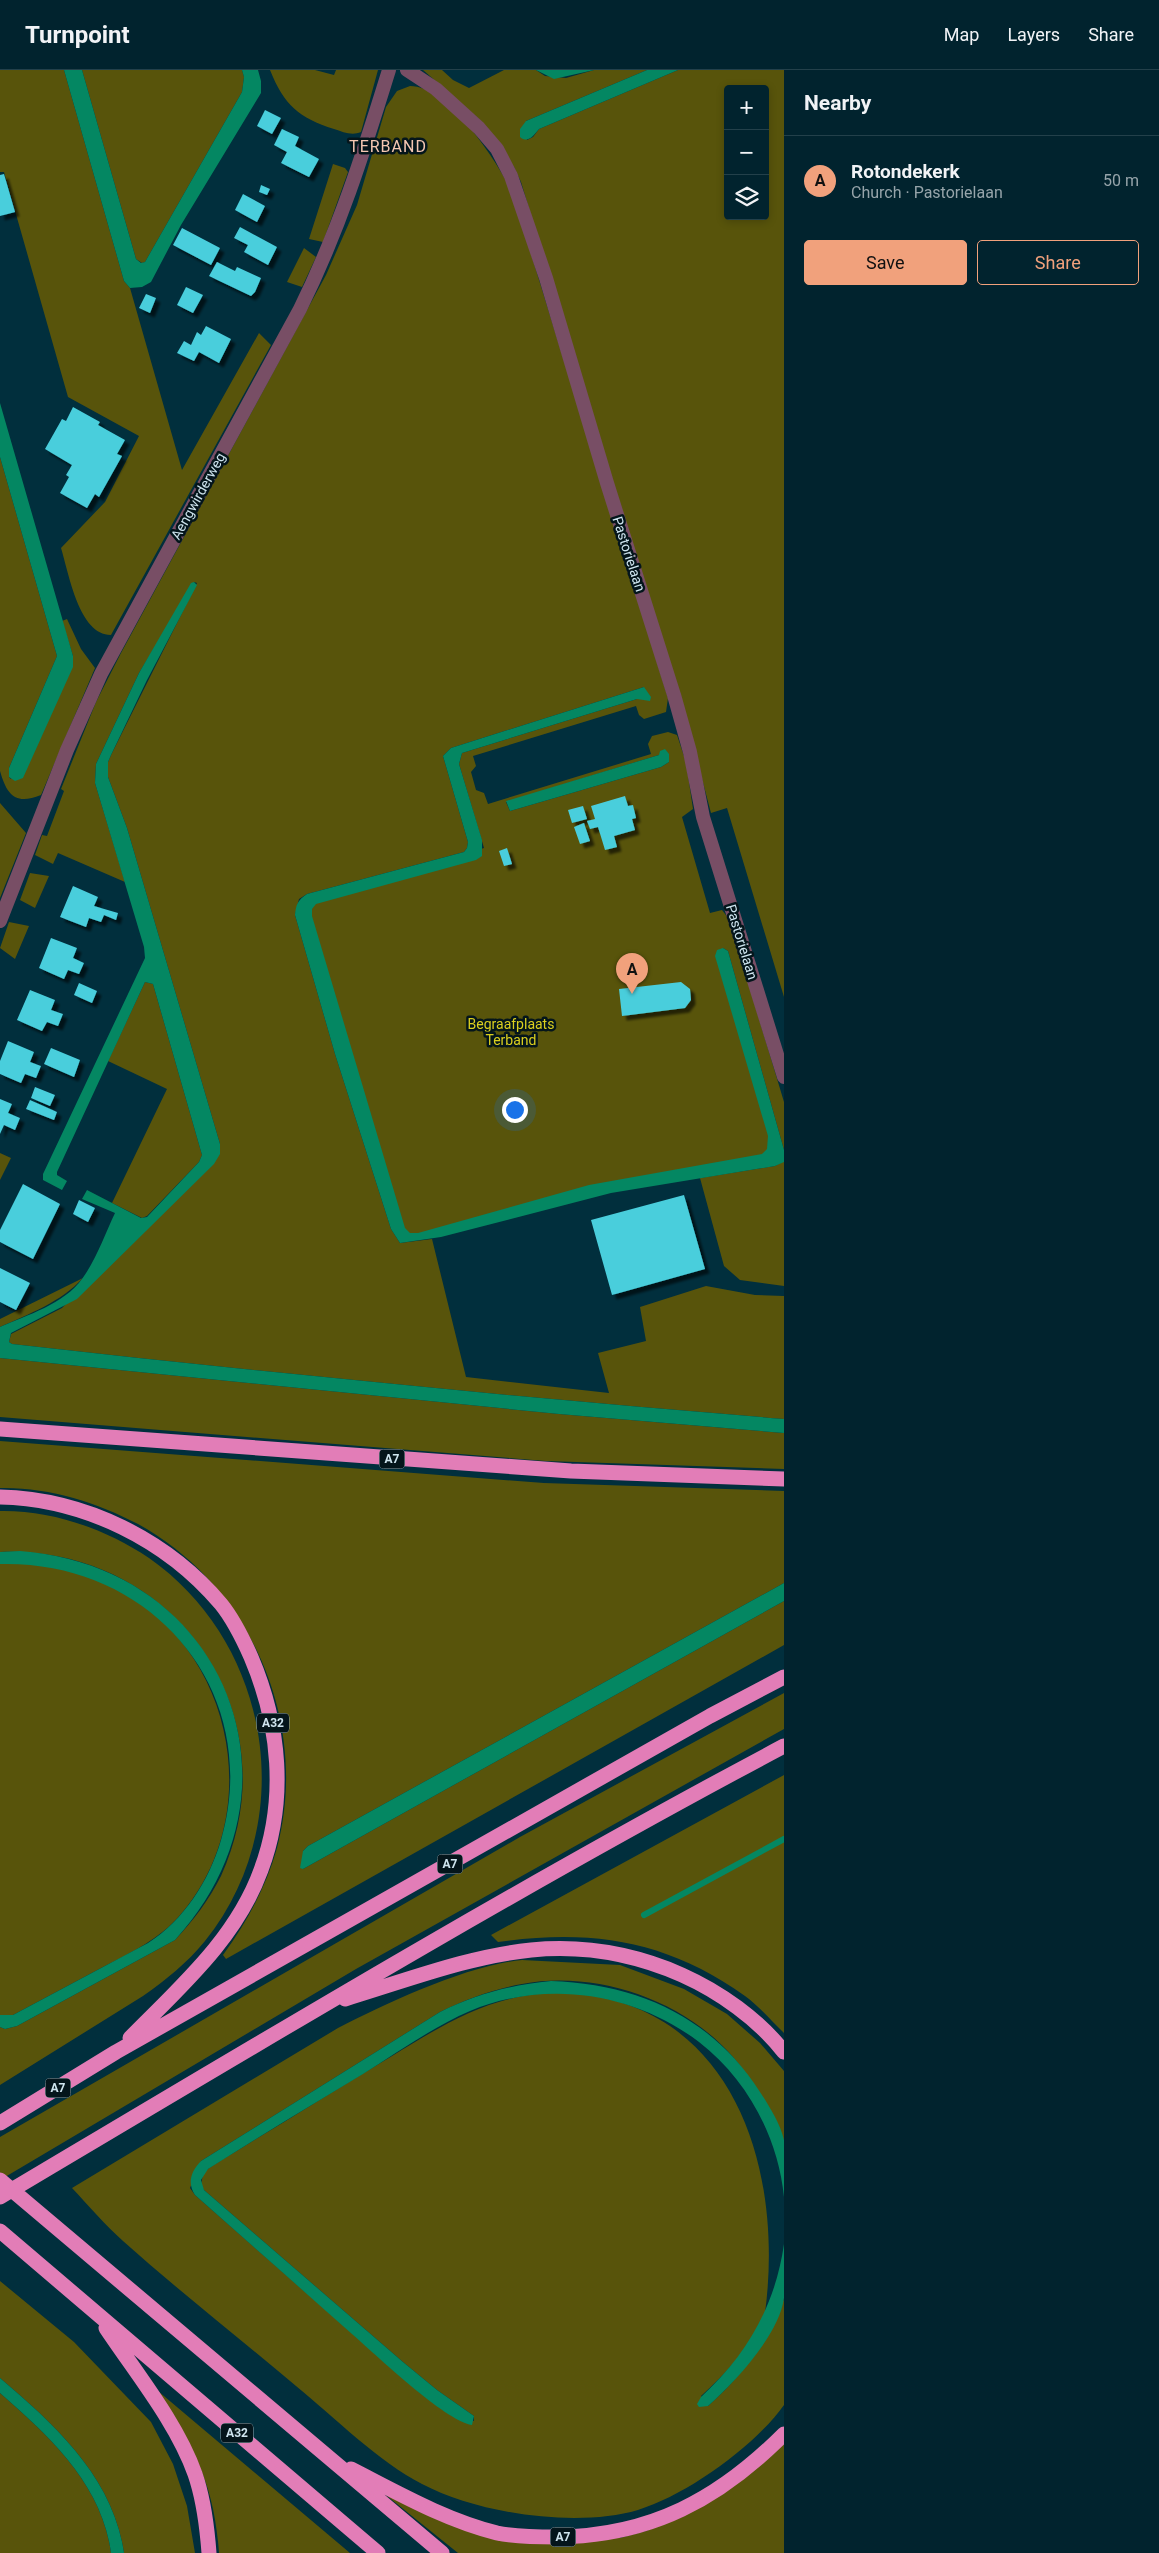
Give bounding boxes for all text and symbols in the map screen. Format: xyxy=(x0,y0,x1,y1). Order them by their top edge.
text: Turnpoint xyxy=(25,21,130,49)
text: Map xyxy=(944,24,979,45)
text: Layers xyxy=(1007,24,1060,45)
text: Share xyxy=(1088,24,1134,45)
map controls xyxy=(724,85,769,220)
button: + xyxy=(724,85,769,130)
text: Nearby xyxy=(804,91,871,115)
button: − xyxy=(724,130,769,175)
district label: TERBAND xyxy=(349,137,427,156)
text: Rotondekerk xyxy=(851,160,960,183)
text: A xyxy=(815,171,825,190)
text: 50 m xyxy=(1103,171,1139,190)
button: layers xyxy=(724,175,769,220)
text: Church · Pastorielaan xyxy=(851,183,1003,202)
button: Save xyxy=(804,240,967,285)
button: Share xyxy=(977,240,1139,285)
street label: Aengwirderweg xyxy=(168,450,228,542)
street label: Pastorielaan xyxy=(609,514,649,594)
street label: Pastorielaan xyxy=(723,902,761,982)
pin: A xyxy=(616,953,648,994)
park label: Begraafplaats Terband xyxy=(468,1016,554,1048)
your location xyxy=(502,1097,528,1123)
road number: A7 xyxy=(380,1450,404,1468)
road number: A32 xyxy=(257,1714,289,1732)
road number: A7 xyxy=(438,1855,462,1874)
road number: A7 xyxy=(46,2079,70,2098)
road number: A32 xyxy=(221,2424,253,2442)
road number: A7 xyxy=(550,2528,576,2546)

